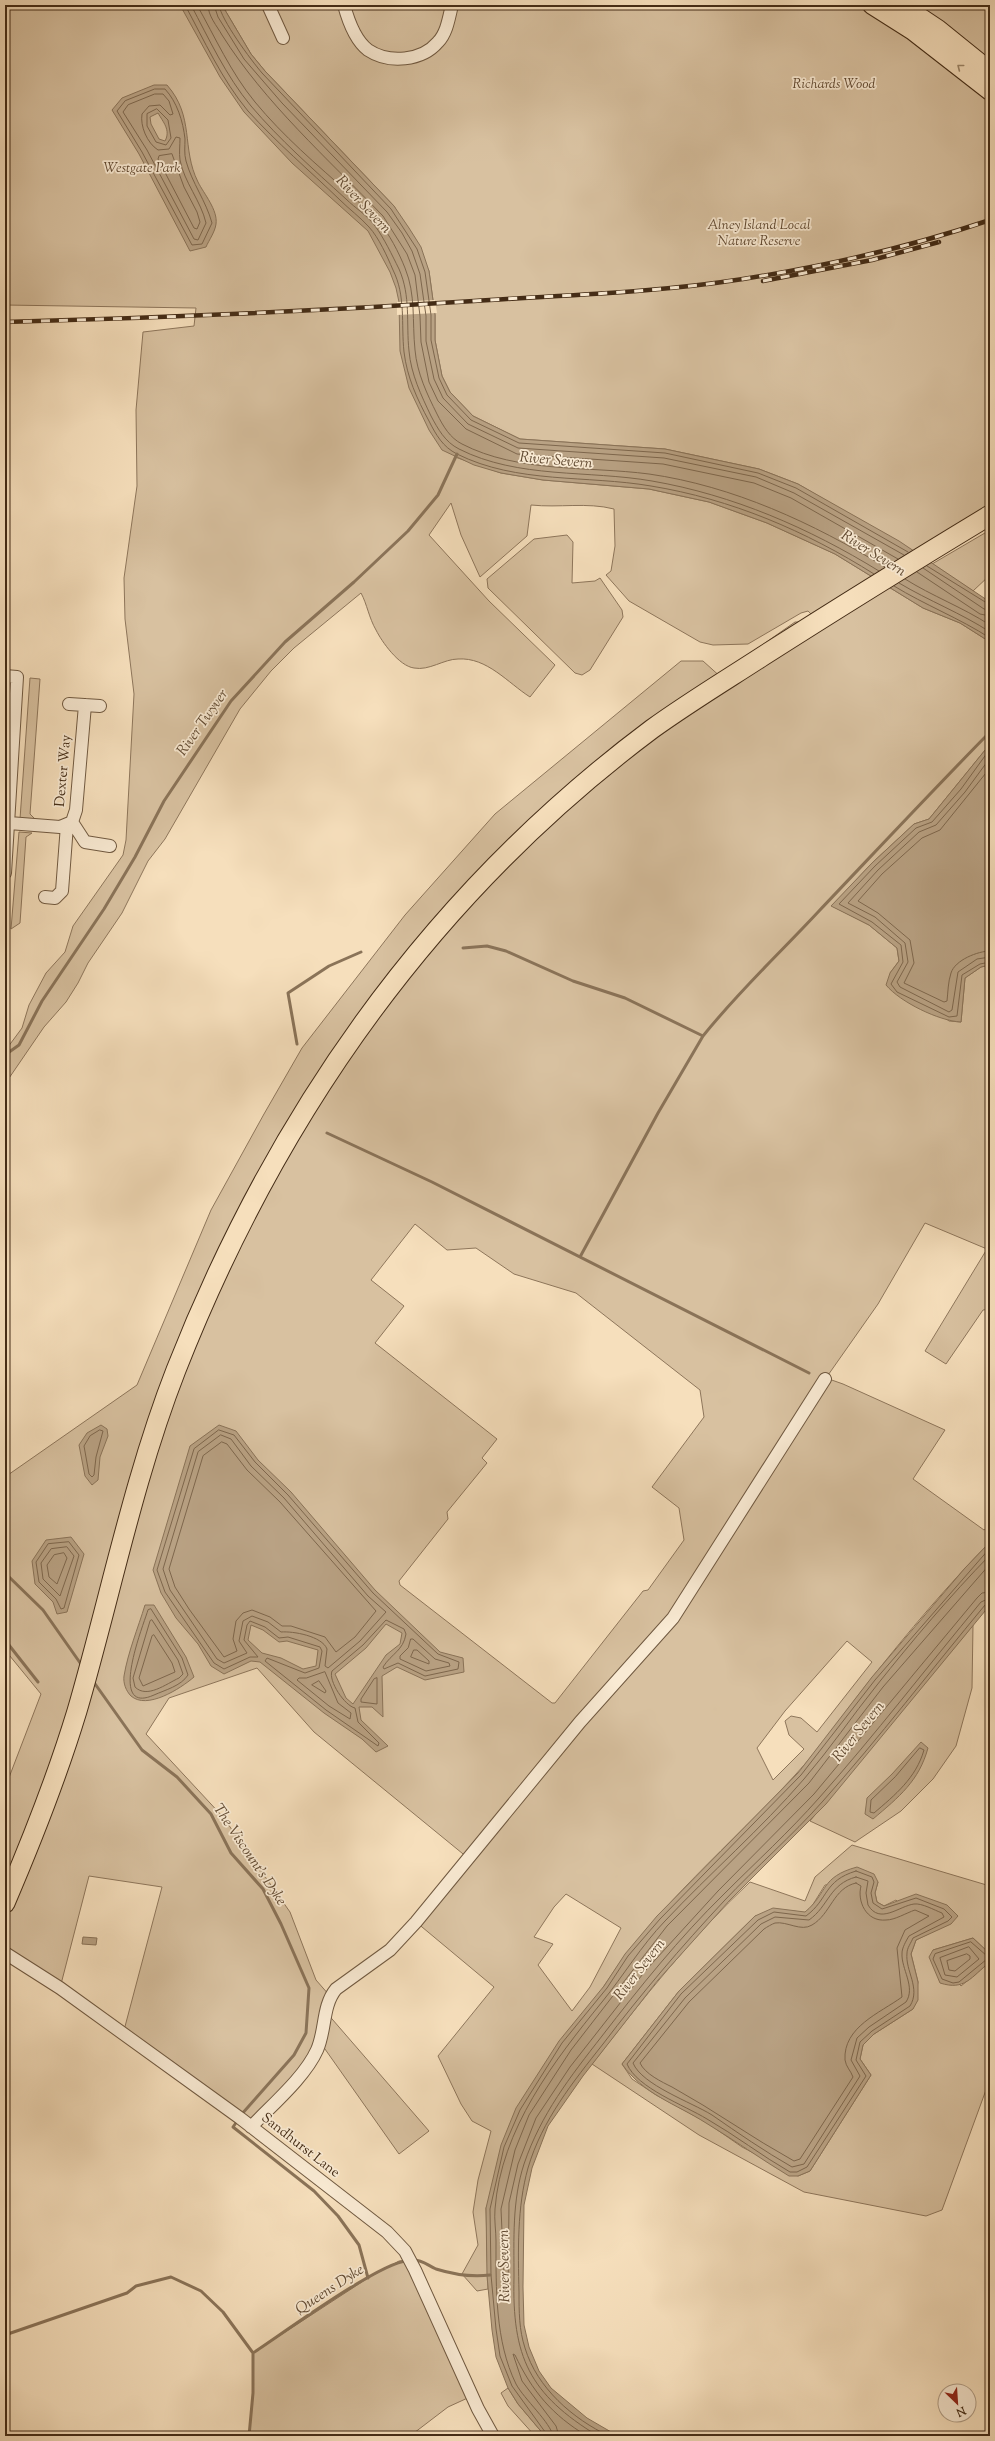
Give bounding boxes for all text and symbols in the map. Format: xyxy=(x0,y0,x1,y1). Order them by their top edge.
one-way arrow xyxy=(957,64,964,71)
park label: Richards Wood xyxy=(793,75,875,95)
park label: Westgate Park xyxy=(103,159,181,179)
water label: River Severn xyxy=(330,171,396,239)
park label: Alney Island Local Nature Reserve xyxy=(707,216,811,252)
water label: River Severn xyxy=(519,447,593,475)
water label: River Severn xyxy=(836,526,910,582)
water label: River Twyver xyxy=(172,685,234,761)
street label: Dexter Way xyxy=(51,734,77,808)
water label: River Severn xyxy=(828,1697,890,1767)
water label: The Viscount's Dyke xyxy=(207,1800,291,1910)
water label: River Severn xyxy=(609,1935,671,2005)
street label: Sandhurst Lane xyxy=(256,2109,344,2183)
water label: River Severn xyxy=(494,2229,516,2303)
water label: Queens Dyke xyxy=(292,2260,368,2320)
north arrow xyxy=(937,2383,977,2423)
text: N xyxy=(953,2402,969,2420)

